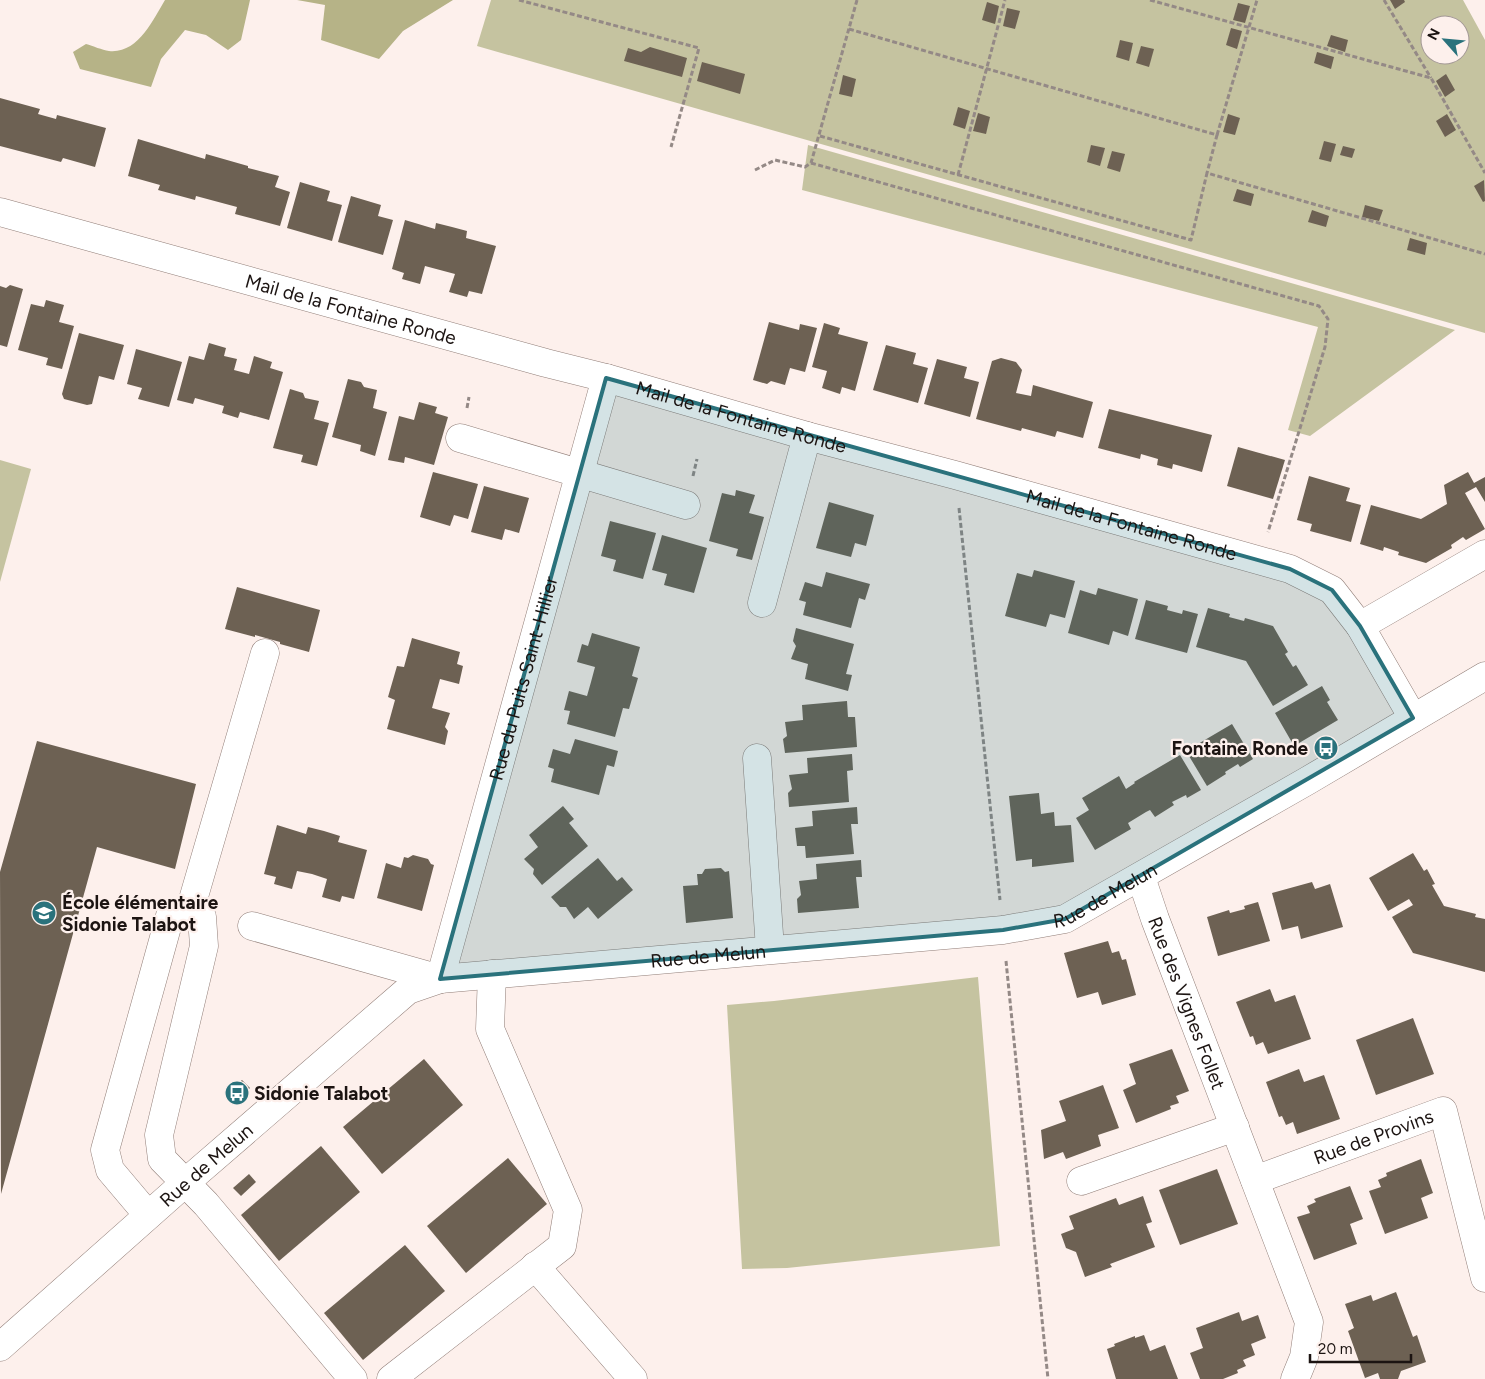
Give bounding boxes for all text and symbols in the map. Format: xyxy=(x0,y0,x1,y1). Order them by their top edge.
north arrow xyxy=(1420,15,1470,65)
text: N xyxy=(1424,26,1444,43)
street label: Mail de la Fontaine Ronde xyxy=(243,269,459,350)
street label: Mail de la Fontaine Ronde xyxy=(633,376,849,458)
street label: Mail de la Fontaine Ronde xyxy=(1024,485,1239,566)
street label: Rue du Puits Saint-Hillier xyxy=(484,573,563,783)
bus stop icon: Fontaine Ronde xyxy=(1313,735,1339,761)
place label: Fontaine Ronde xyxy=(1171,737,1308,760)
street label: Rue de Melun xyxy=(1051,858,1161,933)
place label: École élémentaire Sidonie Talabot xyxy=(62,891,219,936)
school or university icon: École élémentaire Sidonie Talabot xyxy=(31,900,57,926)
street label: Rue des Vignes Follet xyxy=(1143,913,1230,1093)
street label: Rue de Melun xyxy=(649,940,767,973)
bus stop icon: Sidonie Talabot xyxy=(224,1080,250,1106)
place label: Sidonie Talabot xyxy=(254,1082,389,1105)
street label: Rue de Provins xyxy=(1310,1105,1437,1170)
street label: Rue de Melun xyxy=(155,1119,258,1212)
scale bar xyxy=(1310,1332,1411,1364)
text: 20 m xyxy=(1318,1340,1352,1358)

